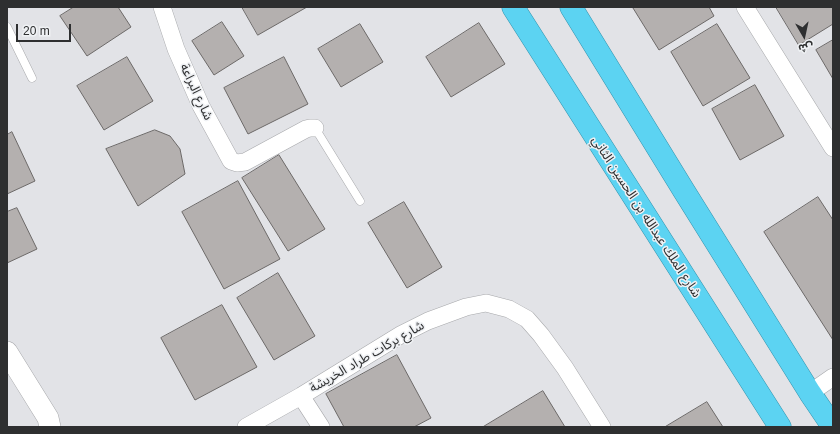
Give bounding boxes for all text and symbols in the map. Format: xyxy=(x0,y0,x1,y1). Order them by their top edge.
scale bar xyxy=(18,16,73,42)
north arrow xyxy=(784,16,824,56)
text: 20 m xyxy=(23,24,50,38)
text: ش xyxy=(798,41,814,55)
street label: شارع البراعة xyxy=(176,61,216,123)
street label: شارع الملك عبدالله بن الحسين الثاني xyxy=(588,133,704,301)
street label: شارع بركات طراد الخريشة xyxy=(307,318,427,396)

